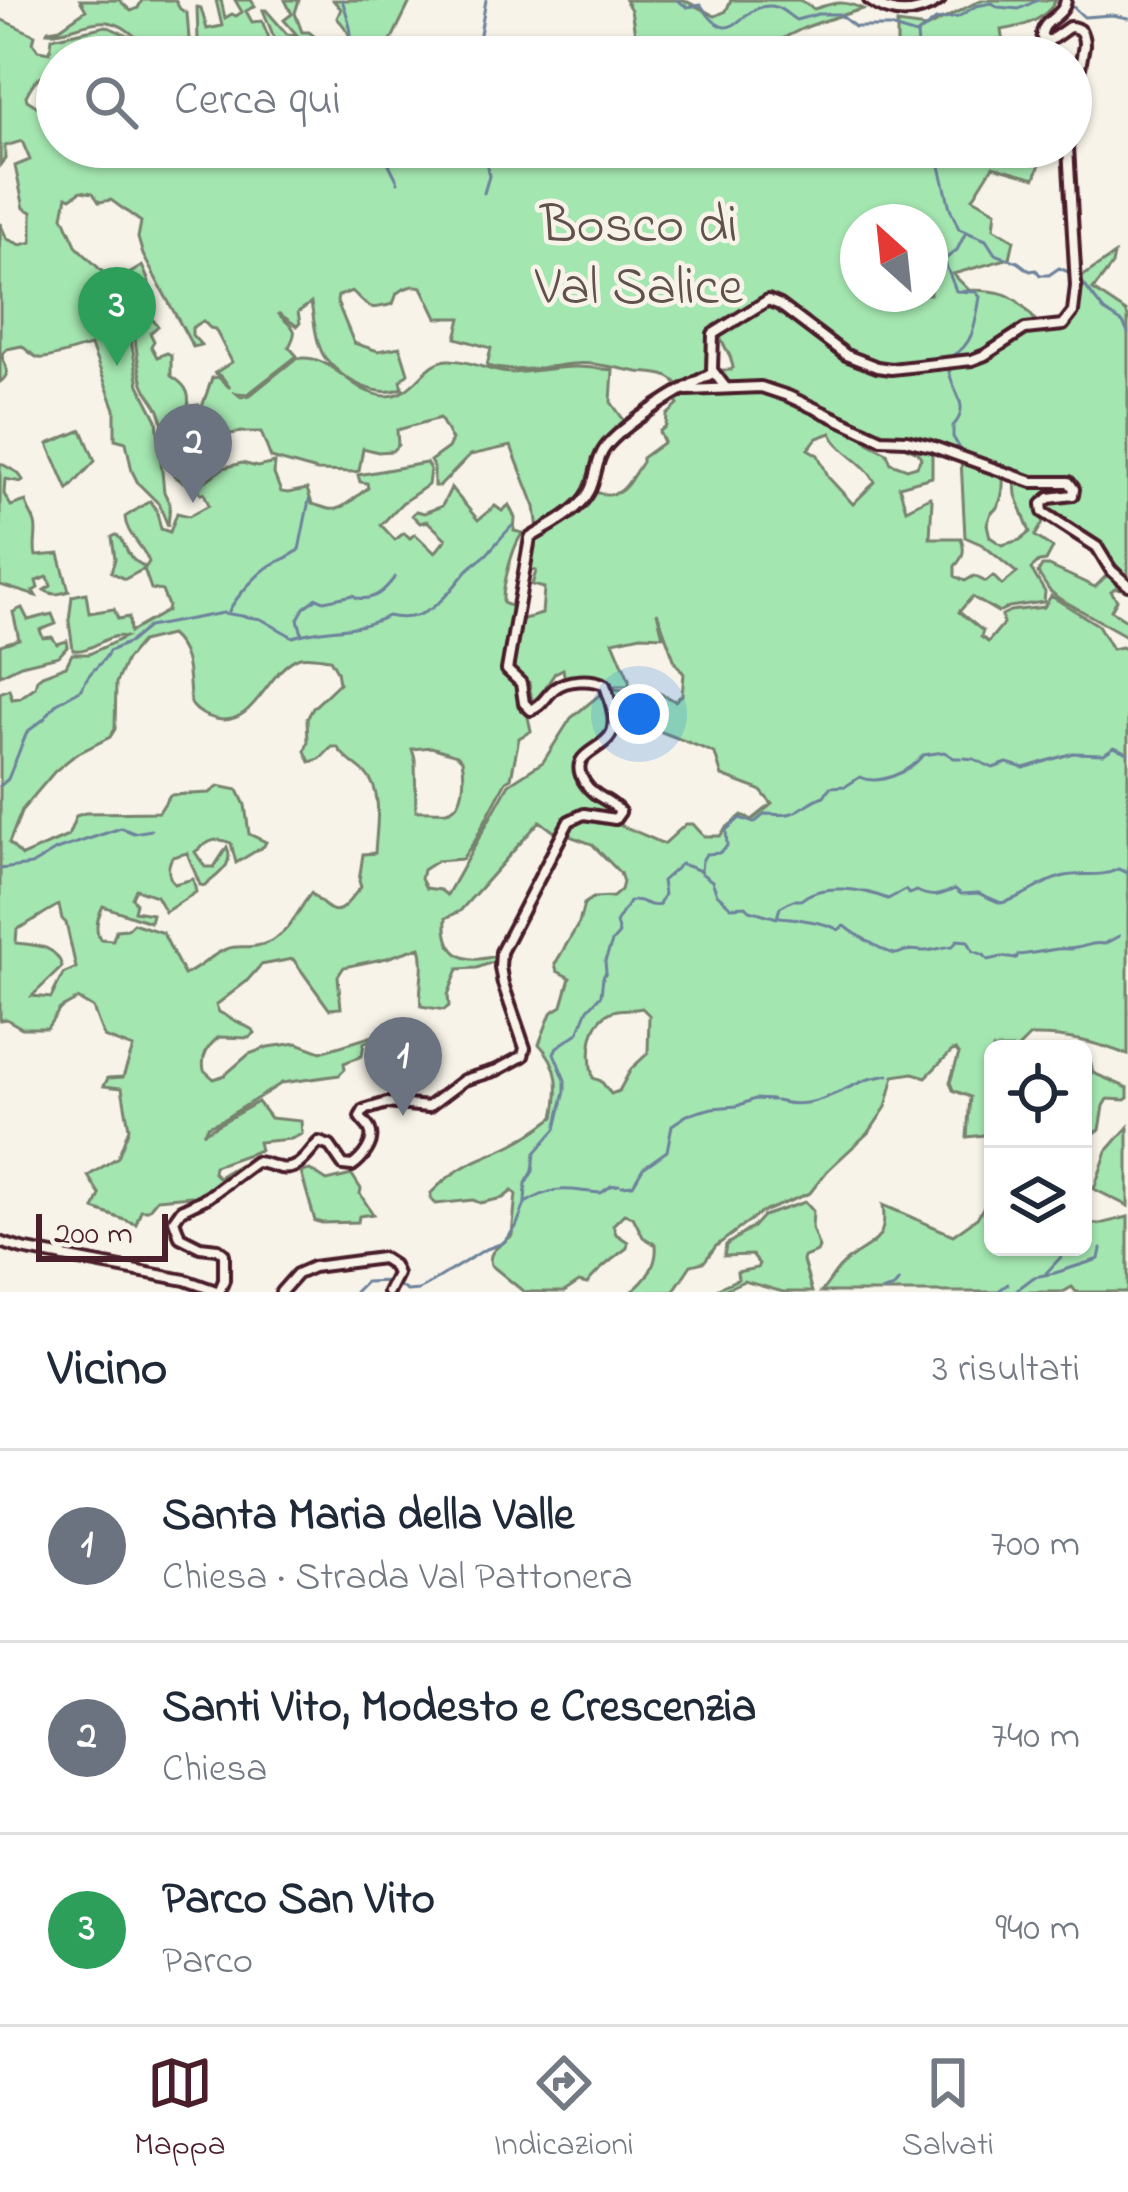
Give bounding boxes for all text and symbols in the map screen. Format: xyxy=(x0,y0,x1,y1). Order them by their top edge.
search box xyxy=(36,36,1092,168)
icon: search xyxy=(78,69,144,135)
text: Cerca qui xyxy=(174,69,341,135)
park label: Bosco di Val Salice xyxy=(534,189,744,329)
north arrow xyxy=(840,204,948,312)
pin: 3 xyxy=(78,267,156,366)
pin: 2 xyxy=(154,404,232,503)
your location xyxy=(609,684,669,744)
pin: 1 xyxy=(364,1017,442,1116)
map controls xyxy=(984,1040,1092,1256)
button: locate xyxy=(984,1040,1092,1148)
button: layers xyxy=(984,1148,1092,1256)
scale bar xyxy=(36,1208,168,1261)
text: 200 m xyxy=(54,1211,133,1259)
text: Vicino xyxy=(48,1333,167,1408)
text: 3 risultati xyxy=(932,1342,1080,1399)
text: Santa Maria della Valle xyxy=(162,1484,574,1550)
text: 1 xyxy=(81,1517,93,1574)
text: 700 m xyxy=(990,1517,1080,1574)
text: Chiesa · Strada Val Pattonera xyxy=(162,1550,633,1607)
text: Santi Vito, Modesto e Crescenzia xyxy=(162,1676,756,1742)
text: 2 xyxy=(77,1709,97,1766)
text: 740 m xyxy=(991,1709,1080,1766)
text: Chiesa xyxy=(162,1742,267,1799)
text: Parco San Vito xyxy=(162,1868,435,1934)
text: 3 xyxy=(79,1901,95,1958)
text: 940 m xyxy=(995,1901,1080,1958)
text: Parco xyxy=(162,1934,253,1991)
tab: Mappa xyxy=(134,2050,226,2170)
tab: Indicazioni xyxy=(494,2050,634,2170)
tab: Salvati xyxy=(902,2050,994,2170)

